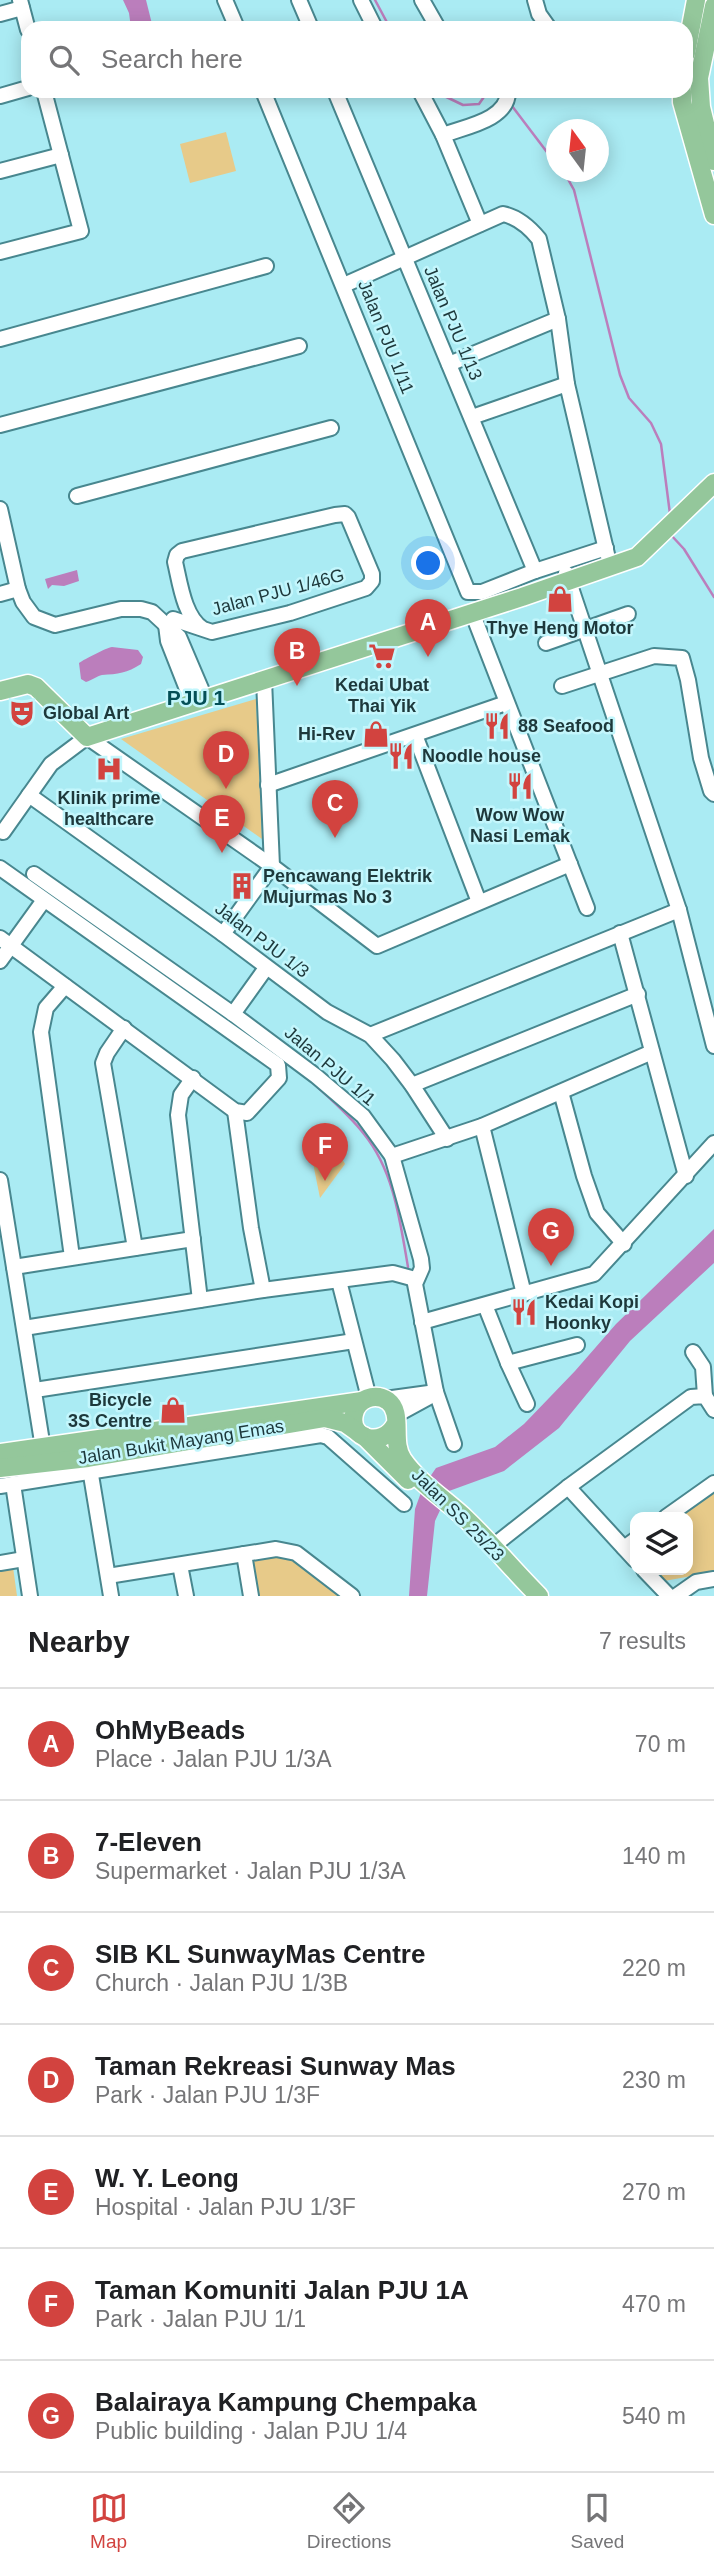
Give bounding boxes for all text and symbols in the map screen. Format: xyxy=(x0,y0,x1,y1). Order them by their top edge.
search box xyxy=(21,21,693,98)
icon: search xyxy=(45,41,83,79)
text: Search here xyxy=(101,44,243,74)
north arrow xyxy=(546,119,609,182)
street label: Jalan PJU 1/13 xyxy=(420,263,486,383)
street label: Jalan PJU 1/11 xyxy=(354,277,418,397)
your location xyxy=(411,546,445,580)
street label: Jalan PJU 1/46G xyxy=(210,565,346,619)
shop icon: Thye Heng Motor xyxy=(545,584,575,614)
pin: A xyxy=(405,599,451,657)
place label: Thye Heng Motor xyxy=(487,618,634,638)
pin: B xyxy=(274,628,320,686)
supermarket icon: Kedai Ubat Thai Yik xyxy=(367,641,397,671)
place label: Kedai Ubat Thai Yik xyxy=(335,675,429,716)
district label: PJU 1 xyxy=(167,686,225,709)
theatre icon: Global Art xyxy=(7,698,37,728)
place label: Global Art xyxy=(43,703,129,723)
restaurant icon: 88 Seafood xyxy=(482,711,512,741)
place label: 88 Seafood xyxy=(518,716,614,736)
shop icon: Hi-Rev xyxy=(361,719,391,749)
place label: Hi-Rev xyxy=(298,724,355,744)
pin: D xyxy=(203,731,249,789)
restaurant icon: Noodle house xyxy=(386,741,416,771)
place label: Noodle house xyxy=(422,746,541,766)
hospital icon: Klinik prime healthcare xyxy=(94,754,124,784)
restaurant icon: Wow Wow Nasi Lemak xyxy=(505,771,535,801)
pin: C xyxy=(312,780,358,838)
place label: Klinik prime healthcare xyxy=(57,788,161,829)
pin: E xyxy=(199,795,245,853)
place label: Wow Wow Nasi Lemak xyxy=(470,805,571,846)
place label: Pencawang Elektrik Mujurmas No 3 xyxy=(263,866,433,907)
building icon: Pencawang Elektrik Mujurmas No 3 xyxy=(227,871,257,901)
street label: Jalan PJU 1/3 xyxy=(211,898,313,982)
street label: Jalan PJU 1/1 xyxy=(281,1022,379,1110)
pin: F xyxy=(302,1123,348,1181)
pin: G xyxy=(528,1208,574,1266)
place label: Kedai Kopi Hoonky xyxy=(545,1292,639,1333)
restaurant icon: Kedai Kopi Hoonky xyxy=(509,1297,539,1327)
place label: Bicycle 3S Centre xyxy=(68,1390,152,1431)
shop icon: Bicycle 3S Centre xyxy=(158,1395,188,1425)
street label: Jalan Bukit Mayang Emas xyxy=(77,1416,285,1468)
street label: Jalan SS 25/23 xyxy=(408,1465,508,1565)
map controls xyxy=(630,1512,693,1575)
button: layers xyxy=(630,1512,693,1575)
text: Nearby xyxy=(28,1625,130,1658)
text: 7 results xyxy=(599,1628,686,1654)
text: OhMyBeads xyxy=(95,1715,245,1745)
text: A xyxy=(43,1731,59,1757)
text: 70 m xyxy=(635,1731,686,1757)
text: Place · Jalan PJU 1/3A xyxy=(95,1746,332,1772)
text: 7-Eleven xyxy=(95,1827,202,1857)
text: B xyxy=(43,1843,59,1869)
text: 140 m xyxy=(622,1843,686,1869)
text: Supermarket · Jalan PJU 1/3A xyxy=(95,1858,406,1884)
text: SIB KL SunwayMas Centre xyxy=(95,1939,425,1969)
text: C xyxy=(43,1955,59,1981)
text: 220 m xyxy=(622,1955,686,1981)
text: Church · Jalan PJU 1/3B xyxy=(95,1970,348,1996)
text: Taman Rekreasi Sunway Mas xyxy=(95,2051,456,2081)
text: D xyxy=(43,2067,59,2093)
text: 230 m xyxy=(622,2067,686,2093)
text: Park · Jalan PJU 1/3F xyxy=(95,2082,320,2108)
text: W. Y. Leong xyxy=(95,2163,239,2193)
text: E xyxy=(43,2179,59,2205)
text: 270 m xyxy=(622,2179,686,2205)
text: Hospital · Jalan PJU 1/3F xyxy=(95,2194,356,2220)
text: Taman Komuniti Jalan PJU 1A xyxy=(95,2275,469,2305)
text: F xyxy=(44,2291,58,2317)
text: 470 m xyxy=(622,2291,686,2317)
text: Park · Jalan PJU 1/1 xyxy=(95,2306,306,2332)
text: Balairaya Kampung Chempaka xyxy=(95,2387,476,2417)
text: G xyxy=(42,2403,60,2429)
text: 540 m xyxy=(622,2403,686,2429)
text: Public building · Jalan PJU 1/4 xyxy=(95,2418,407,2444)
tab: Map xyxy=(90,2489,128,2553)
tab: Directions xyxy=(307,2489,391,2553)
tab: Saved xyxy=(570,2489,624,2553)

